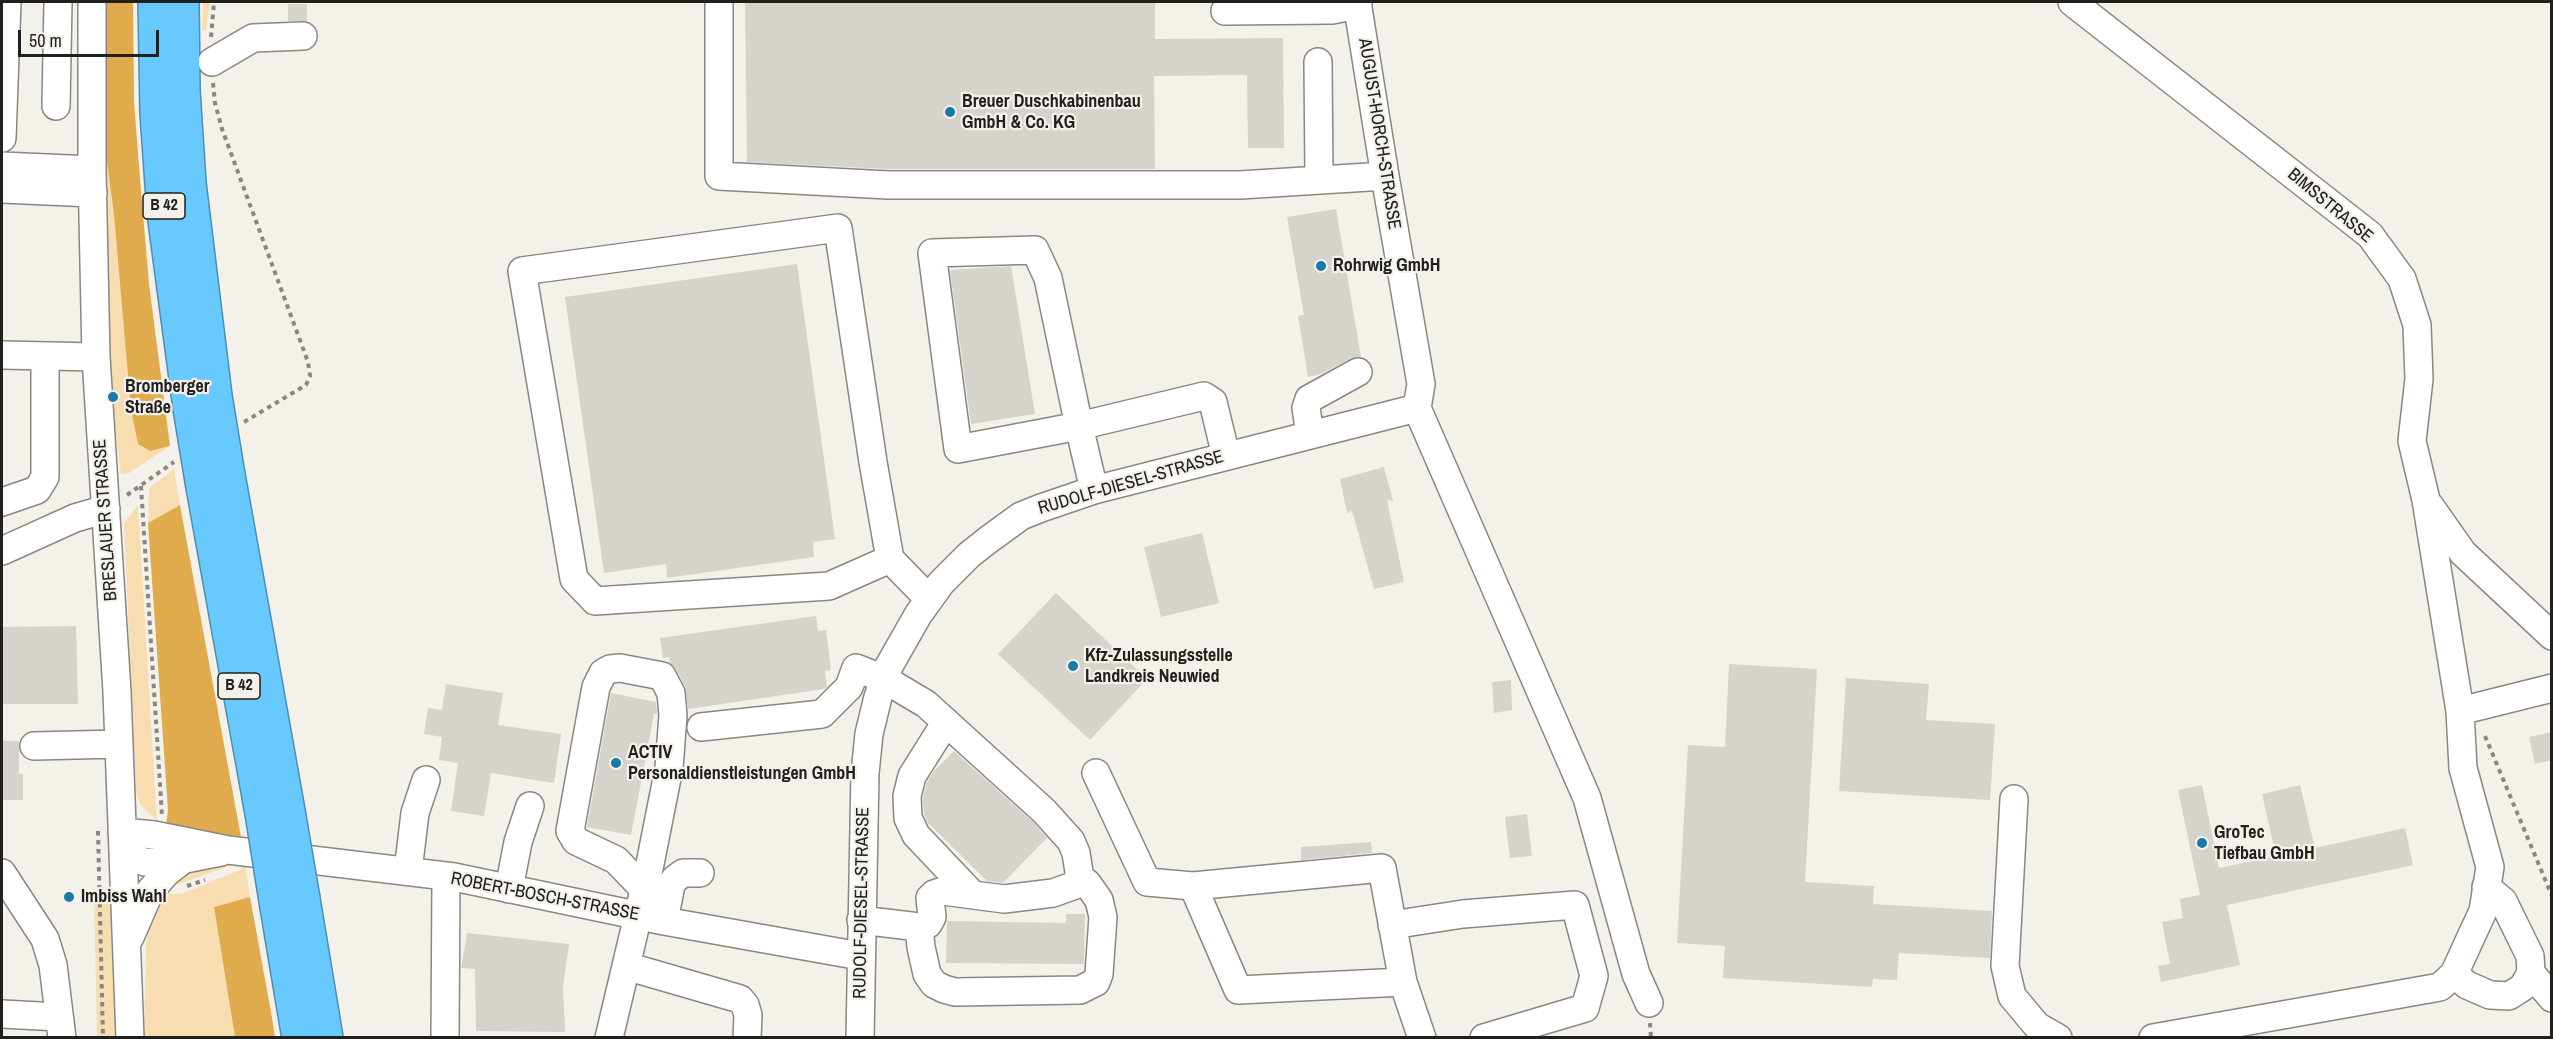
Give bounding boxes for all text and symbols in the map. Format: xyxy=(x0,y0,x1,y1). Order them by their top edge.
scale bar xyxy=(21,18,162,56)
text: 50 m xyxy=(29,28,62,53)
street label: AUGUST-HORCH-STRASSE xyxy=(1353,37,1405,231)
place label: Breuer Duschkabinenbau GmbH & Co. KG xyxy=(962,91,1141,134)
marker: Breuer Duschkabinenbau GmbH & Co. KG xyxy=(943,105,957,119)
street label: BIMSSTRASSE xyxy=(2283,164,2377,248)
road number: B 42 xyxy=(143,193,185,219)
place label: Rohrwig GmbH xyxy=(1333,255,1440,277)
marker: Rohrwig GmbH xyxy=(1314,259,1328,273)
place label: Bromberger Straße xyxy=(125,376,209,418)
marker: Bromberger Straße xyxy=(106,390,120,404)
street label: BRESLAUER STRASSE xyxy=(90,438,122,602)
street label: RUDOLF-DIESEL-STRASSE xyxy=(1036,446,1226,520)
place label: Kfz-Zulassungsstelle Landkreis Neuwied xyxy=(1085,645,1233,688)
marker: Kfz-Zulassungsstelle Landkreis Neuwied xyxy=(1066,659,1080,673)
road number: B 42 xyxy=(218,673,260,699)
place label: ACTIV Personaldienstleistungen GmbH xyxy=(628,742,856,784)
marker: ACTIV Personaldienstleistungen GmbH xyxy=(609,756,623,770)
street label: RUDOLF-DIESEL-STRASSE xyxy=(850,807,874,999)
place label: GroTec Tiefbau GmbH xyxy=(2214,822,2315,864)
marker: GroTec Tiefbau GmbH xyxy=(2195,836,2209,850)
street label: ROBERT-BOSCH-STRASSE xyxy=(449,868,641,926)
place label: Imbiss Wahl xyxy=(81,886,167,908)
marker: Imbiss Wahl xyxy=(62,890,76,904)

